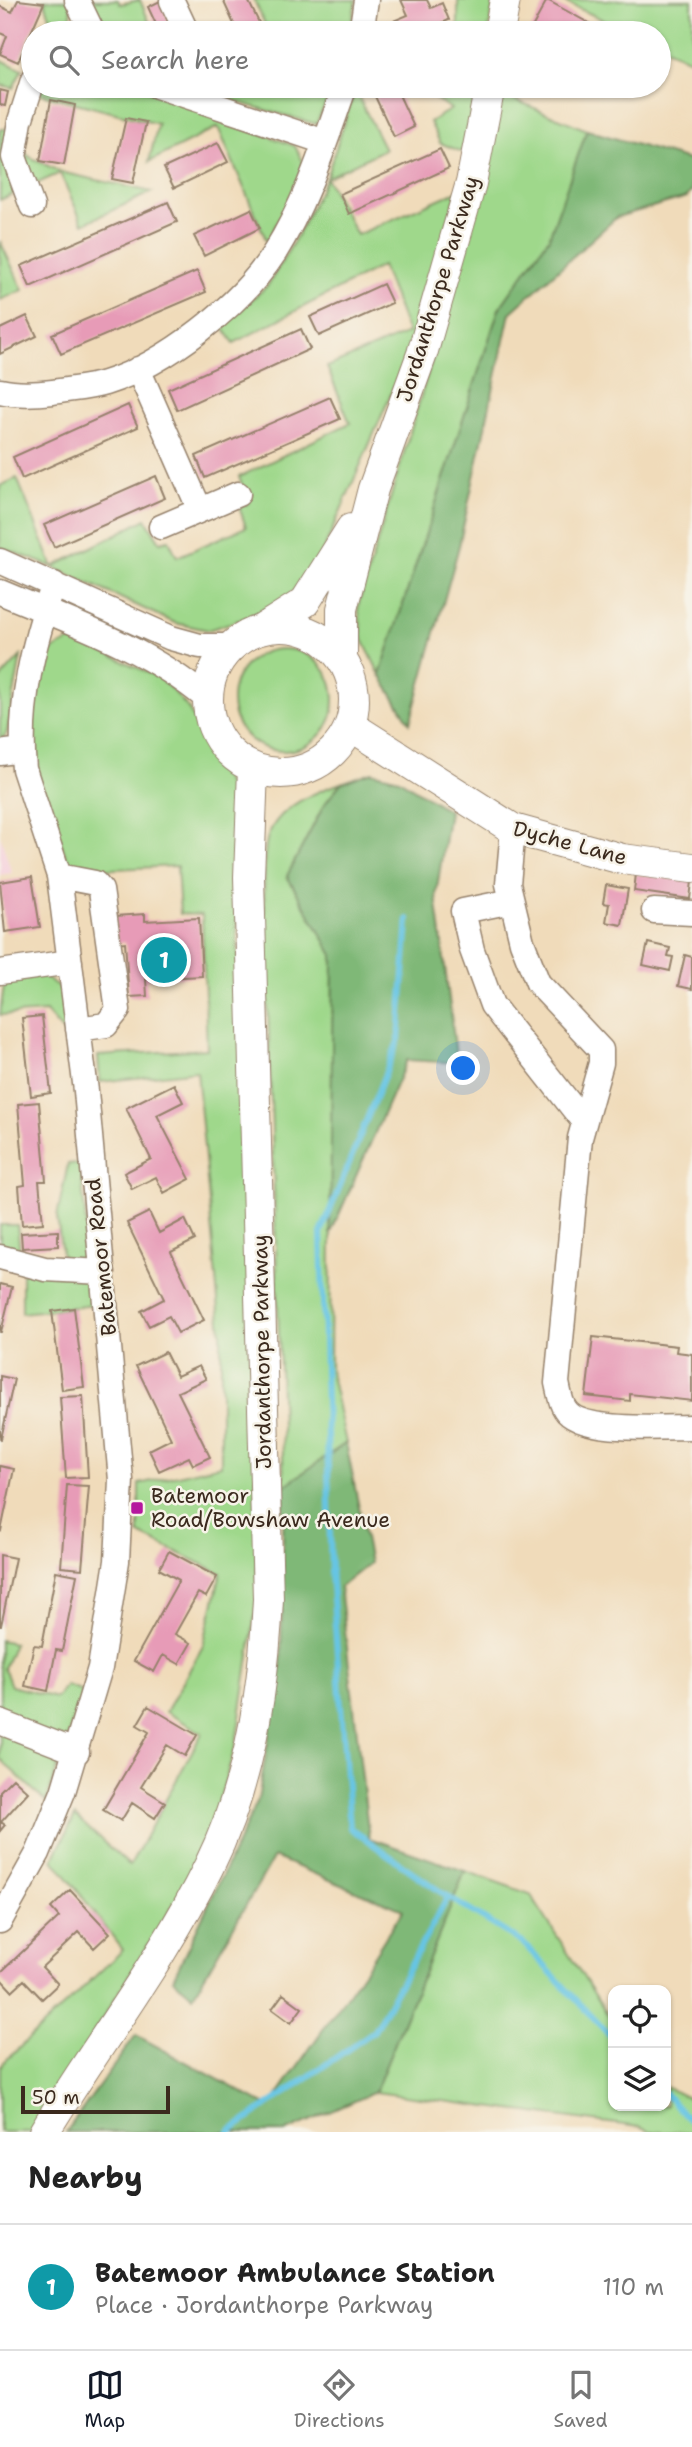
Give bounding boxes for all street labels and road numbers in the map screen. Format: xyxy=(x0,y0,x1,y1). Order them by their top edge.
street label: Jordanthorpe Parkway xyxy=(390,173,486,405)
street label: Dyche Lane xyxy=(510,814,630,872)
street label: Batemoor Road xyxy=(79,1177,123,1337)
street label: Jordanthorpe Parkway xyxy=(246,1234,278,1470)

